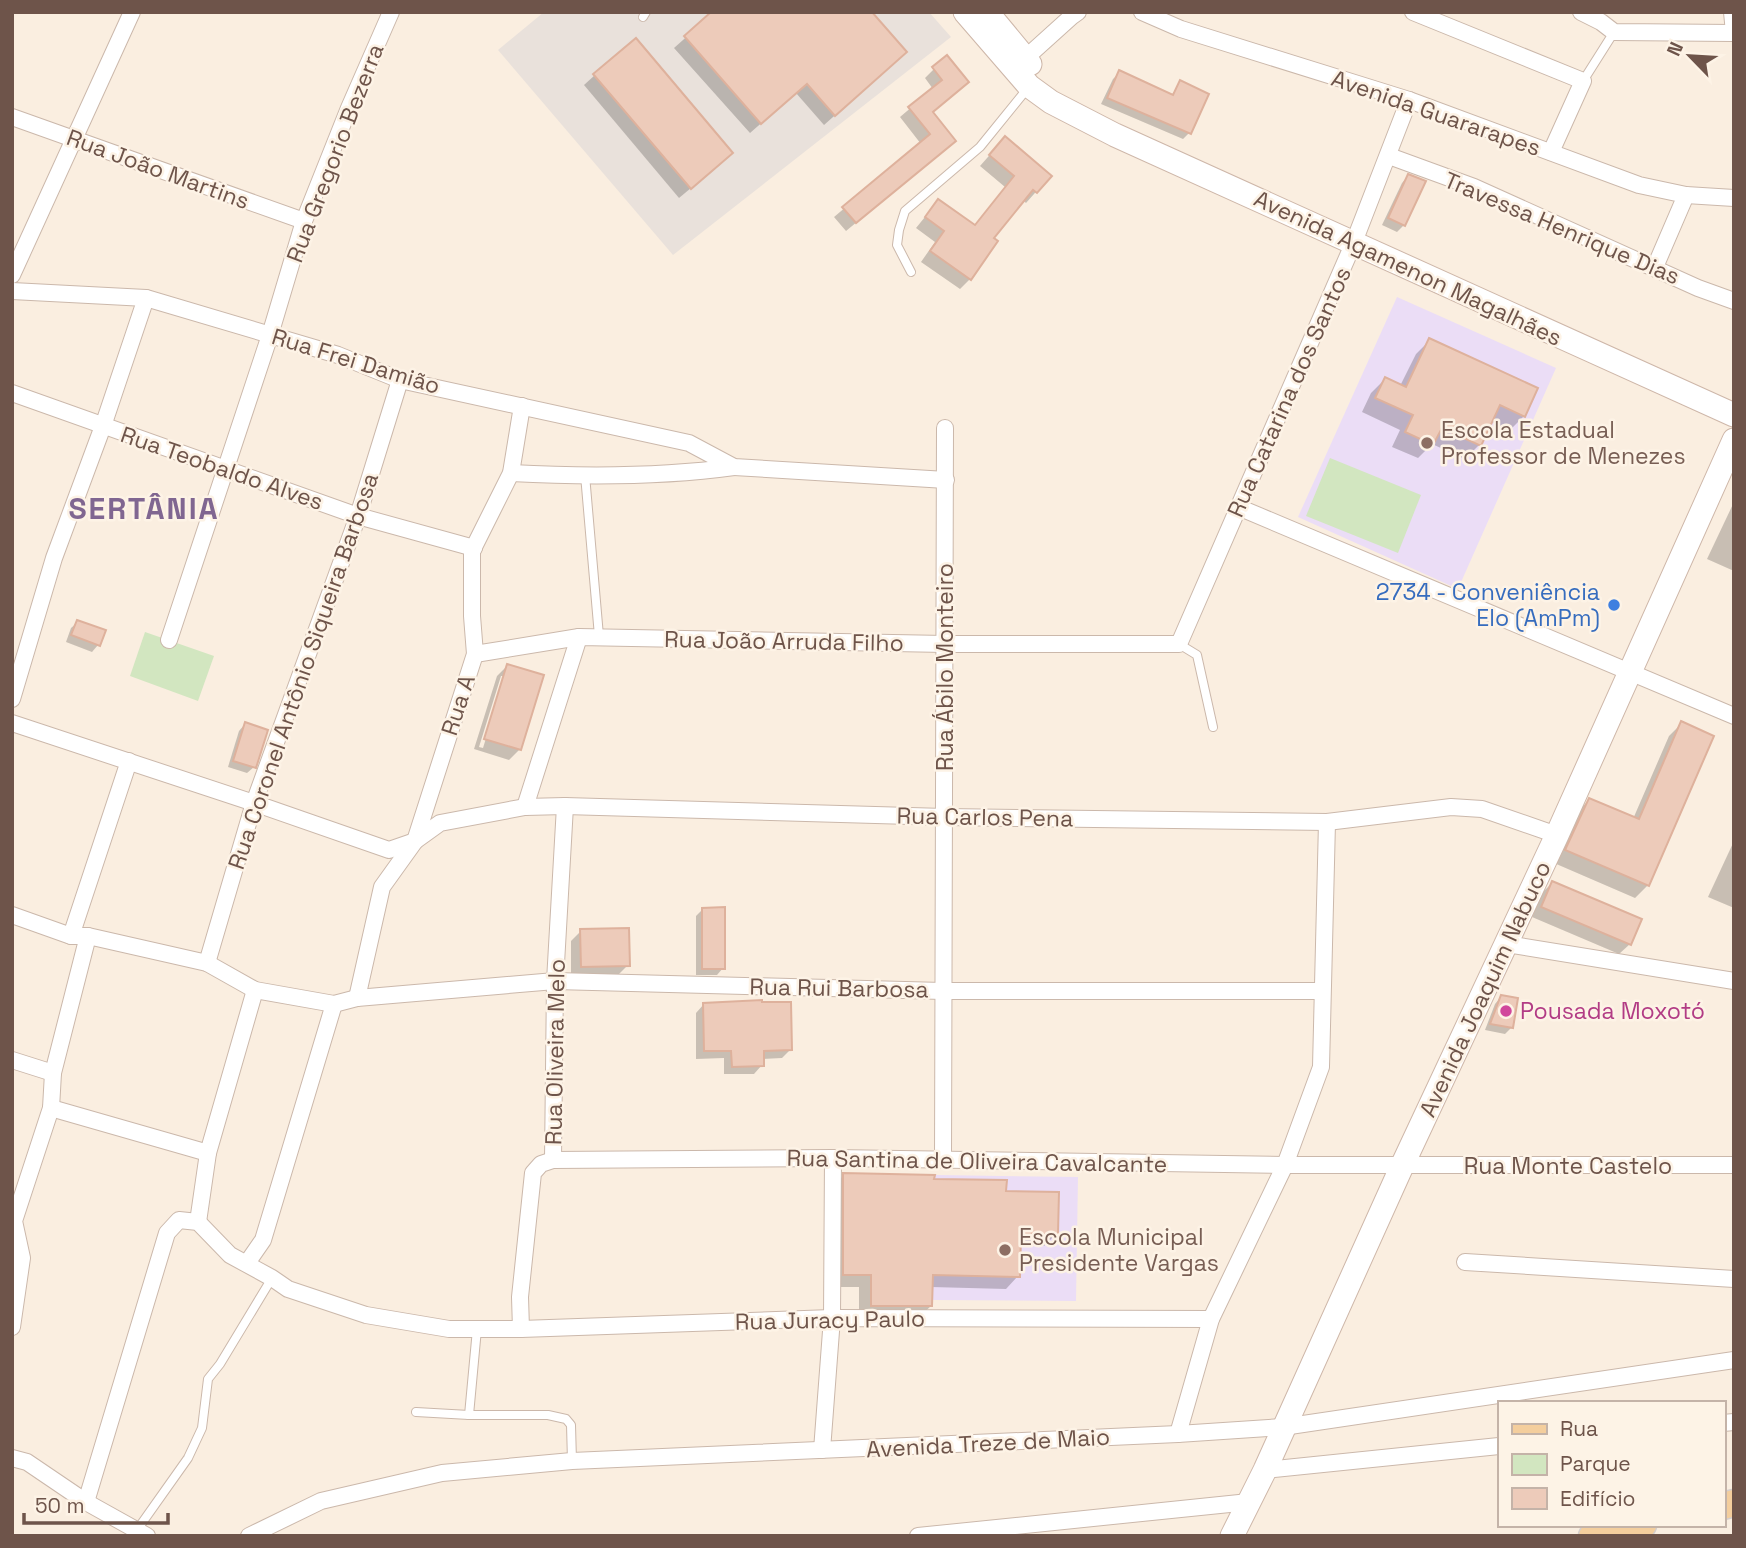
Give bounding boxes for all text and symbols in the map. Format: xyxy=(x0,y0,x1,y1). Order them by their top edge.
north arrow xyxy=(1655,21,1725,91)
text: N xyxy=(1661,38,1689,60)
street label: Rua Gregorio Bezerra xyxy=(279,39,391,267)
street label: Avenida Guararapes xyxy=(1327,63,1545,163)
street label: Rua João Martins xyxy=(63,122,253,216)
street label: Travessa Henrique Dias xyxy=(1440,165,1684,291)
street label: Avenida Agamenon Magalhães xyxy=(1249,183,1567,353)
street label: Rua Catarina dos Santos xyxy=(1220,262,1358,522)
street label: Rua Frei Damião xyxy=(268,321,444,401)
place label: Escola Estadual Professor de Menezes xyxy=(1441,415,1686,471)
street label: Rua Teobaldo Alves xyxy=(117,419,327,517)
marker: Escola Estadual Professor de Menezes xyxy=(1419,435,1435,451)
street label: Rua Coronel Antônio Siqueira Barbosa xyxy=(221,469,385,873)
district label: SERTÂNIA xyxy=(68,489,220,528)
street label: Rua Ábilo Monteiro xyxy=(930,563,960,771)
place label: 2734 - Conveniência Elo (AmPm) xyxy=(1376,577,1600,633)
marker: 2734 - Conveniência Elo (AmPm) xyxy=(1606,597,1622,613)
street label: Rua João Arruda Filho xyxy=(664,624,904,658)
street label: Rua A xyxy=(434,671,482,739)
street label: Rua Carlos Pena xyxy=(896,800,1074,834)
street label: Avenida Joaquim Nabuco xyxy=(1412,856,1558,1122)
street label: Rua Oliveira Melo xyxy=(538,959,572,1145)
street label: Rua Rui Barbosa xyxy=(749,971,929,1005)
place label: Pousada Moxotó xyxy=(1520,996,1705,1026)
marker: Pousada Moxotó xyxy=(1498,1003,1514,1019)
street label: Rua Santina de Oliveira Cavalcante xyxy=(786,1143,1168,1179)
street label: Rua Monte Castelo xyxy=(1464,1151,1672,1181)
place label: Escola Municipal Presidente Vargas xyxy=(1019,1222,1219,1278)
marker: Escola Municipal Presidente Vargas xyxy=(997,1242,1013,1258)
street label: Rua Juracy Paulo xyxy=(735,1303,925,1337)
legend xyxy=(1498,1401,1725,1527)
text: Rua xyxy=(1560,1415,1598,1442)
street label: Avenida Treze de Maio xyxy=(865,1422,1111,1464)
text: Parque xyxy=(1560,1450,1631,1477)
scale bar xyxy=(24,1482,168,1526)
text: Edifício xyxy=(1560,1485,1636,1512)
text: 50 m xyxy=(35,1492,85,1519)

